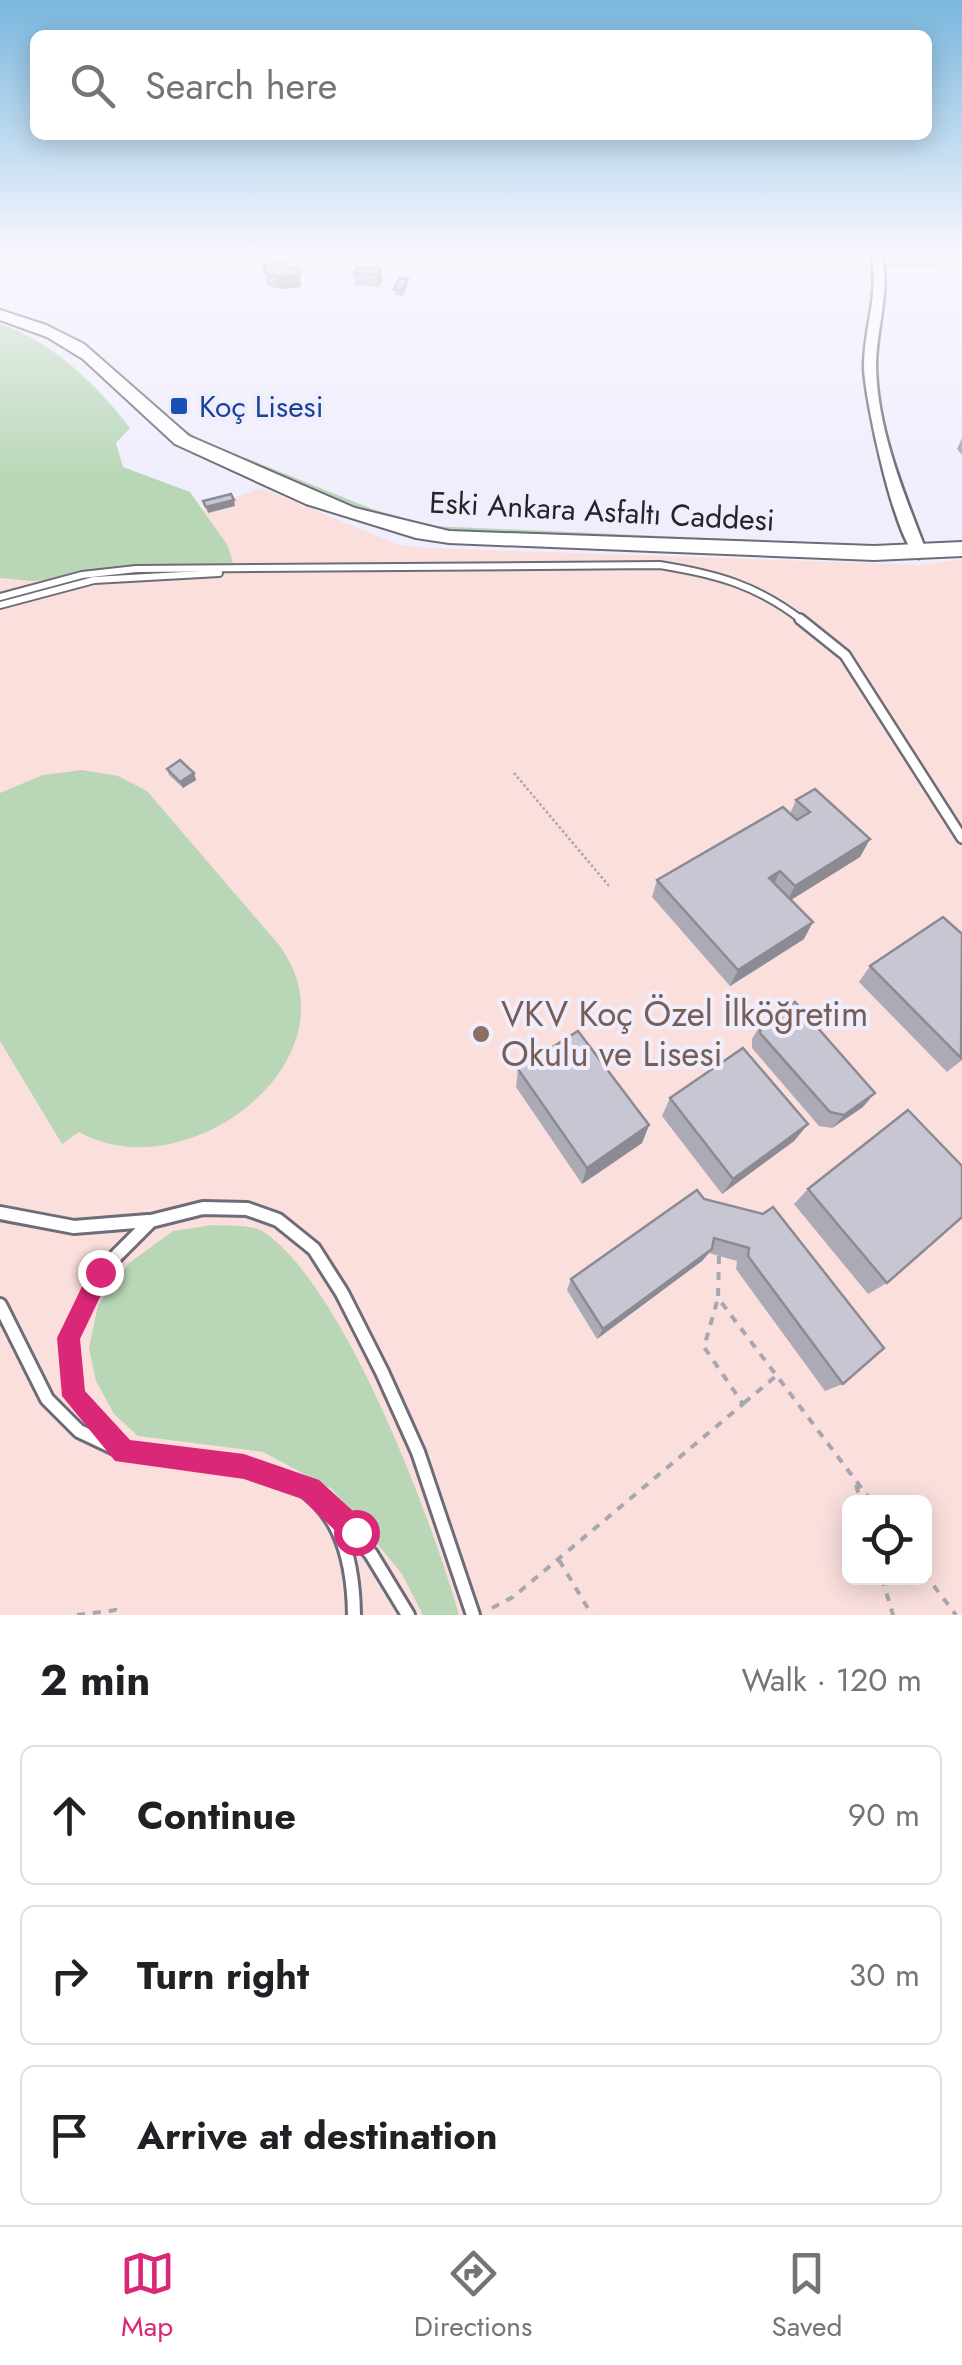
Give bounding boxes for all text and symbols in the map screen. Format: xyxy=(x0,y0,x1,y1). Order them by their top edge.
search box xyxy=(30,30,932,140)
icon: search xyxy=(65,58,120,113)
text: Search here xyxy=(145,58,337,113)
place label: Koç Lisesi xyxy=(199,385,324,428)
marker: Koç Lisesi xyxy=(168,395,190,417)
street label: Eski Ankara Asfaltı Caddesi xyxy=(428,480,776,542)
place label: VKV Koç Özel İlköğretim Okulu ve Lisesi xyxy=(501,989,868,1079)
marker: VKV Koç Özel İlköğretim Okulu ve Lisesi xyxy=(470,1023,492,1045)
route end xyxy=(78,1250,124,1296)
map controls xyxy=(842,1495,932,1585)
button: locate xyxy=(842,1495,932,1585)
route start xyxy=(334,1510,380,1556)
text: 2 min xyxy=(40,1650,150,1711)
text: Walk · 120 m xyxy=(742,1657,922,1703)
icon: ahead xyxy=(42,1788,97,1843)
text: Continue xyxy=(137,1788,296,1843)
text: 90 m xyxy=(848,1792,920,1838)
icon: right xyxy=(42,1948,97,2003)
text: Turn right xyxy=(137,1948,309,2003)
text: 30 m xyxy=(849,1952,920,1998)
icon: arrive xyxy=(42,2108,97,2163)
text: Arrive at destination xyxy=(137,2108,498,2163)
tab: Map xyxy=(120,2246,175,2347)
tab: Directions xyxy=(414,2246,532,2347)
tab: Saved xyxy=(771,2246,842,2347)

